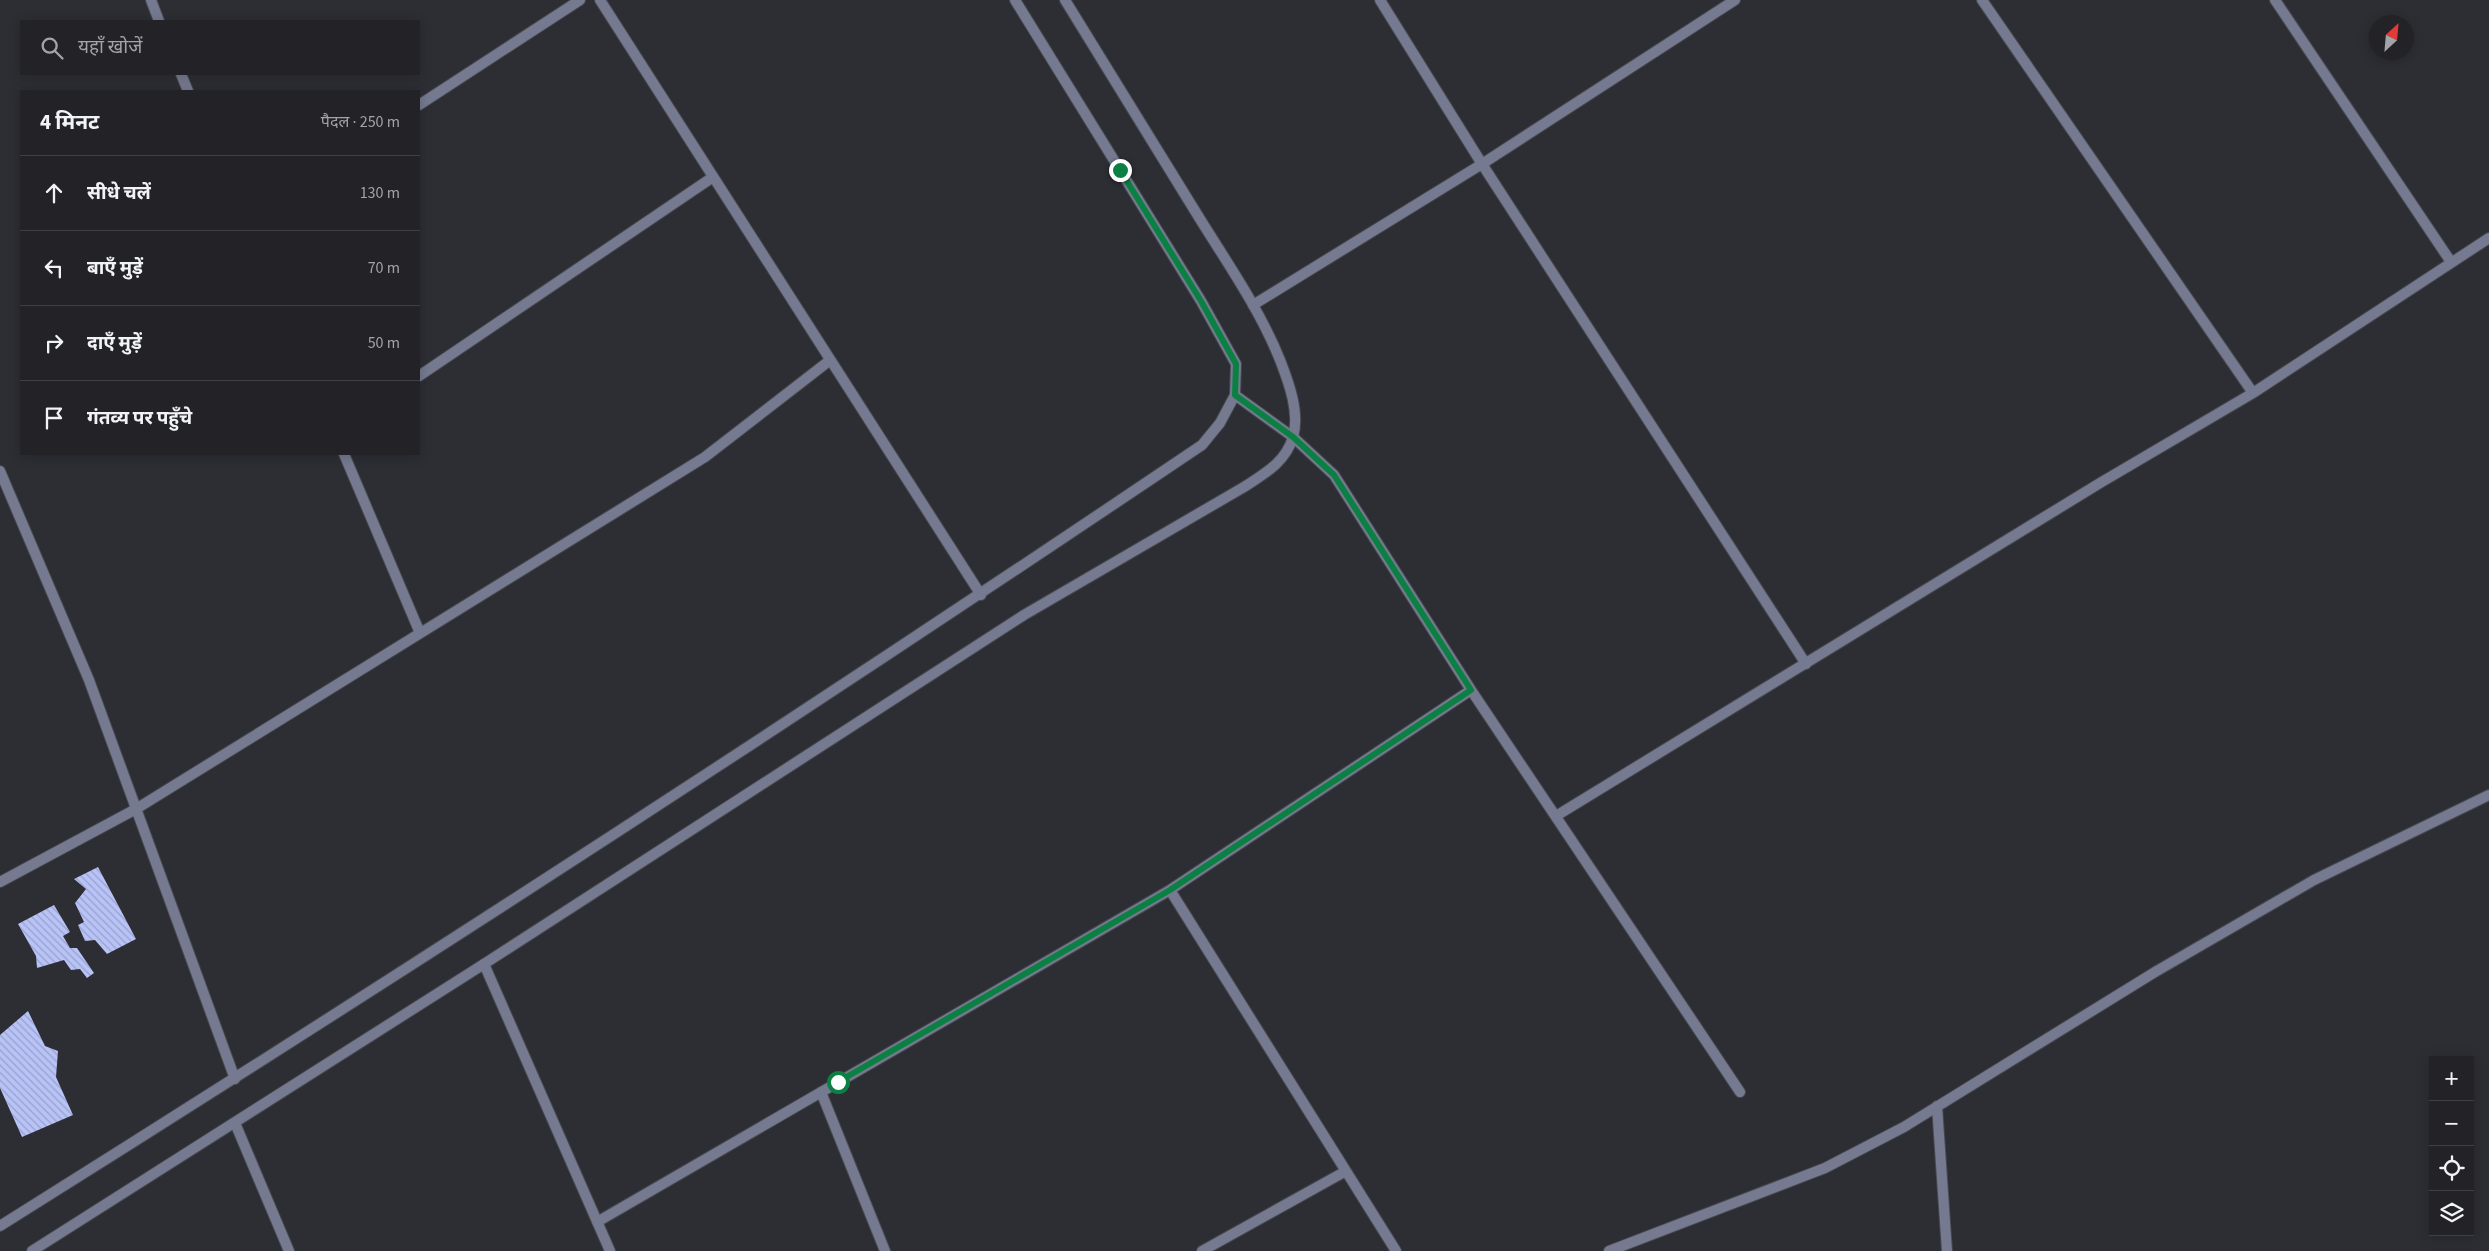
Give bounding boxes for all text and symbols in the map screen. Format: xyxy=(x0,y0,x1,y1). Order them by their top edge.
north arrow xyxy=(2369,15,2414,60)
search box xyxy=(20,20,420,75)
icon: search xyxy=(38,34,66,62)
text: यहाँ खोजें xyxy=(78,34,142,61)
text: 4 मिनट xyxy=(40,107,99,137)
text: पैदल · 250 m xyxy=(321,111,400,133)
route end xyxy=(1109,159,1132,182)
icon: ahead xyxy=(40,179,68,207)
text: सीधे चलें xyxy=(87,180,151,207)
text: 130 m xyxy=(360,182,400,204)
icon: left xyxy=(40,254,68,282)
text: बाएँ मुड़ें xyxy=(87,255,143,282)
text: 70 m xyxy=(368,257,400,279)
icon: right xyxy=(40,329,68,357)
text: दाएँ मुड़ें xyxy=(87,330,142,357)
text: 50 m xyxy=(368,332,400,354)
icon: arrive xyxy=(40,404,68,432)
text: गंतव्य पर पहुँचे xyxy=(87,405,192,432)
map controls xyxy=(2429,1056,2474,1236)
button: + xyxy=(2429,1056,2474,1101)
route start xyxy=(827,1071,850,1094)
button: − xyxy=(2429,1101,2474,1146)
button: locate xyxy=(2429,1146,2474,1191)
button: layers xyxy=(2429,1191,2474,1236)

